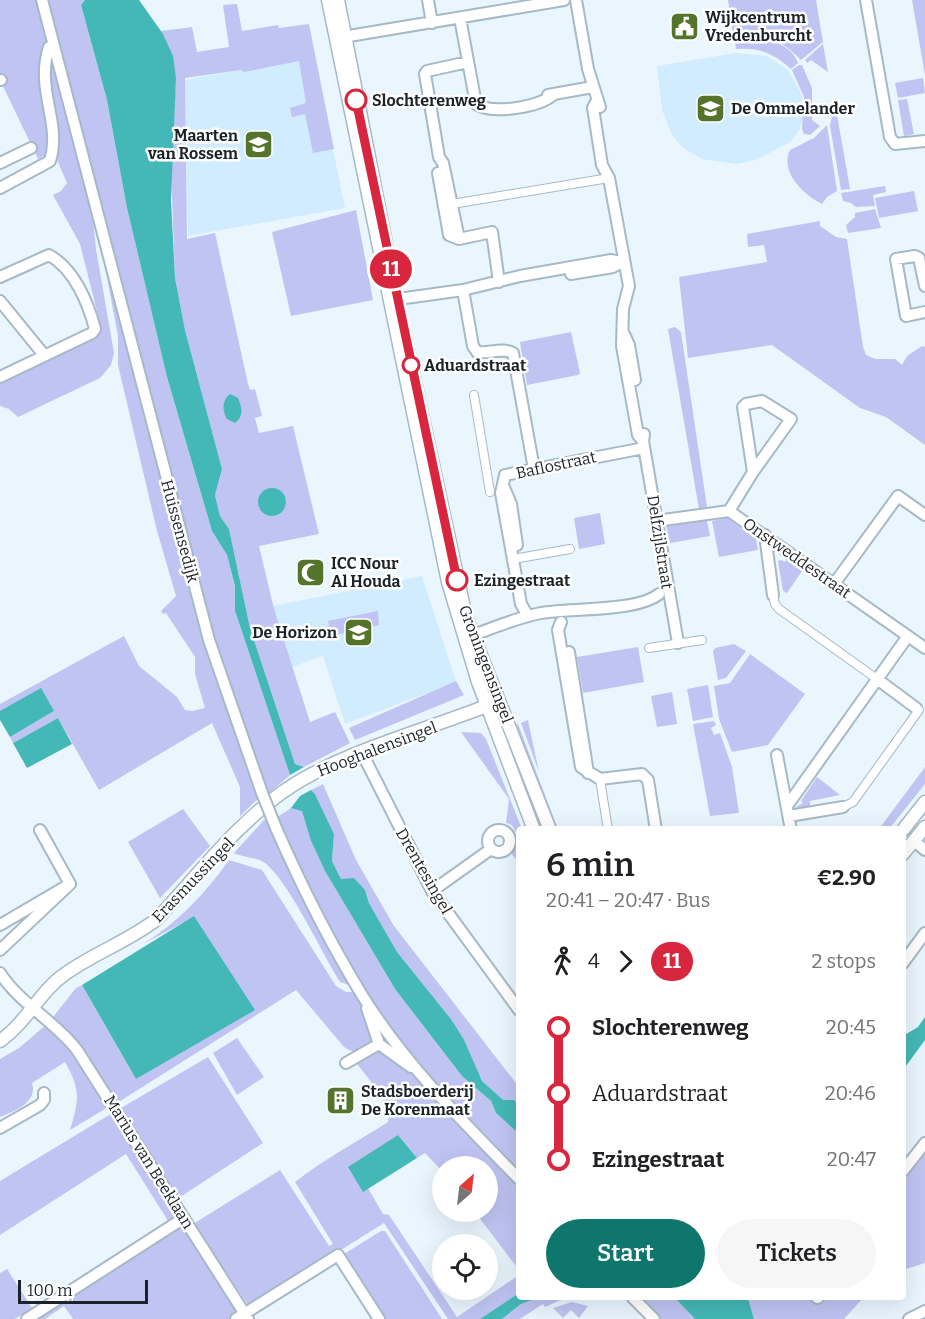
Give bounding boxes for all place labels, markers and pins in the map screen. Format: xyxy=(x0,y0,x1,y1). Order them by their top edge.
place label: Wijkcentrum Vredenburcht xyxy=(705,8,813,45)
public building icon: Wijkcentrum Vredenburcht xyxy=(668,10,700,42)
marker: Slochterenweg xyxy=(345,89,367,111)
place label: Slochterenweg xyxy=(372,91,486,110)
school or university icon: De Ommelander xyxy=(694,92,726,124)
place label: De Ommelander xyxy=(731,99,855,118)
place label: Maarten van Rossem xyxy=(147,126,239,163)
school or university icon: Maarten van Rossem xyxy=(243,128,275,160)
marker: Aduardstraat xyxy=(402,356,420,374)
place label: Aduardstraat xyxy=(424,356,527,375)
place label: ICC Nour Al Houda xyxy=(331,554,401,591)
mosque icon: ICC Nour Al Houda xyxy=(294,556,326,588)
marker: Ezingestraat xyxy=(446,569,468,591)
place label: Ezingestraat xyxy=(474,571,571,590)
school or university icon: De Horizon xyxy=(342,616,374,648)
place label: De Horizon xyxy=(252,623,338,642)
place label: Stadsboerderij De Korenmaat xyxy=(361,1082,474,1119)
building icon: Stadsboerderij De Korenmaat xyxy=(324,1084,356,1116)

